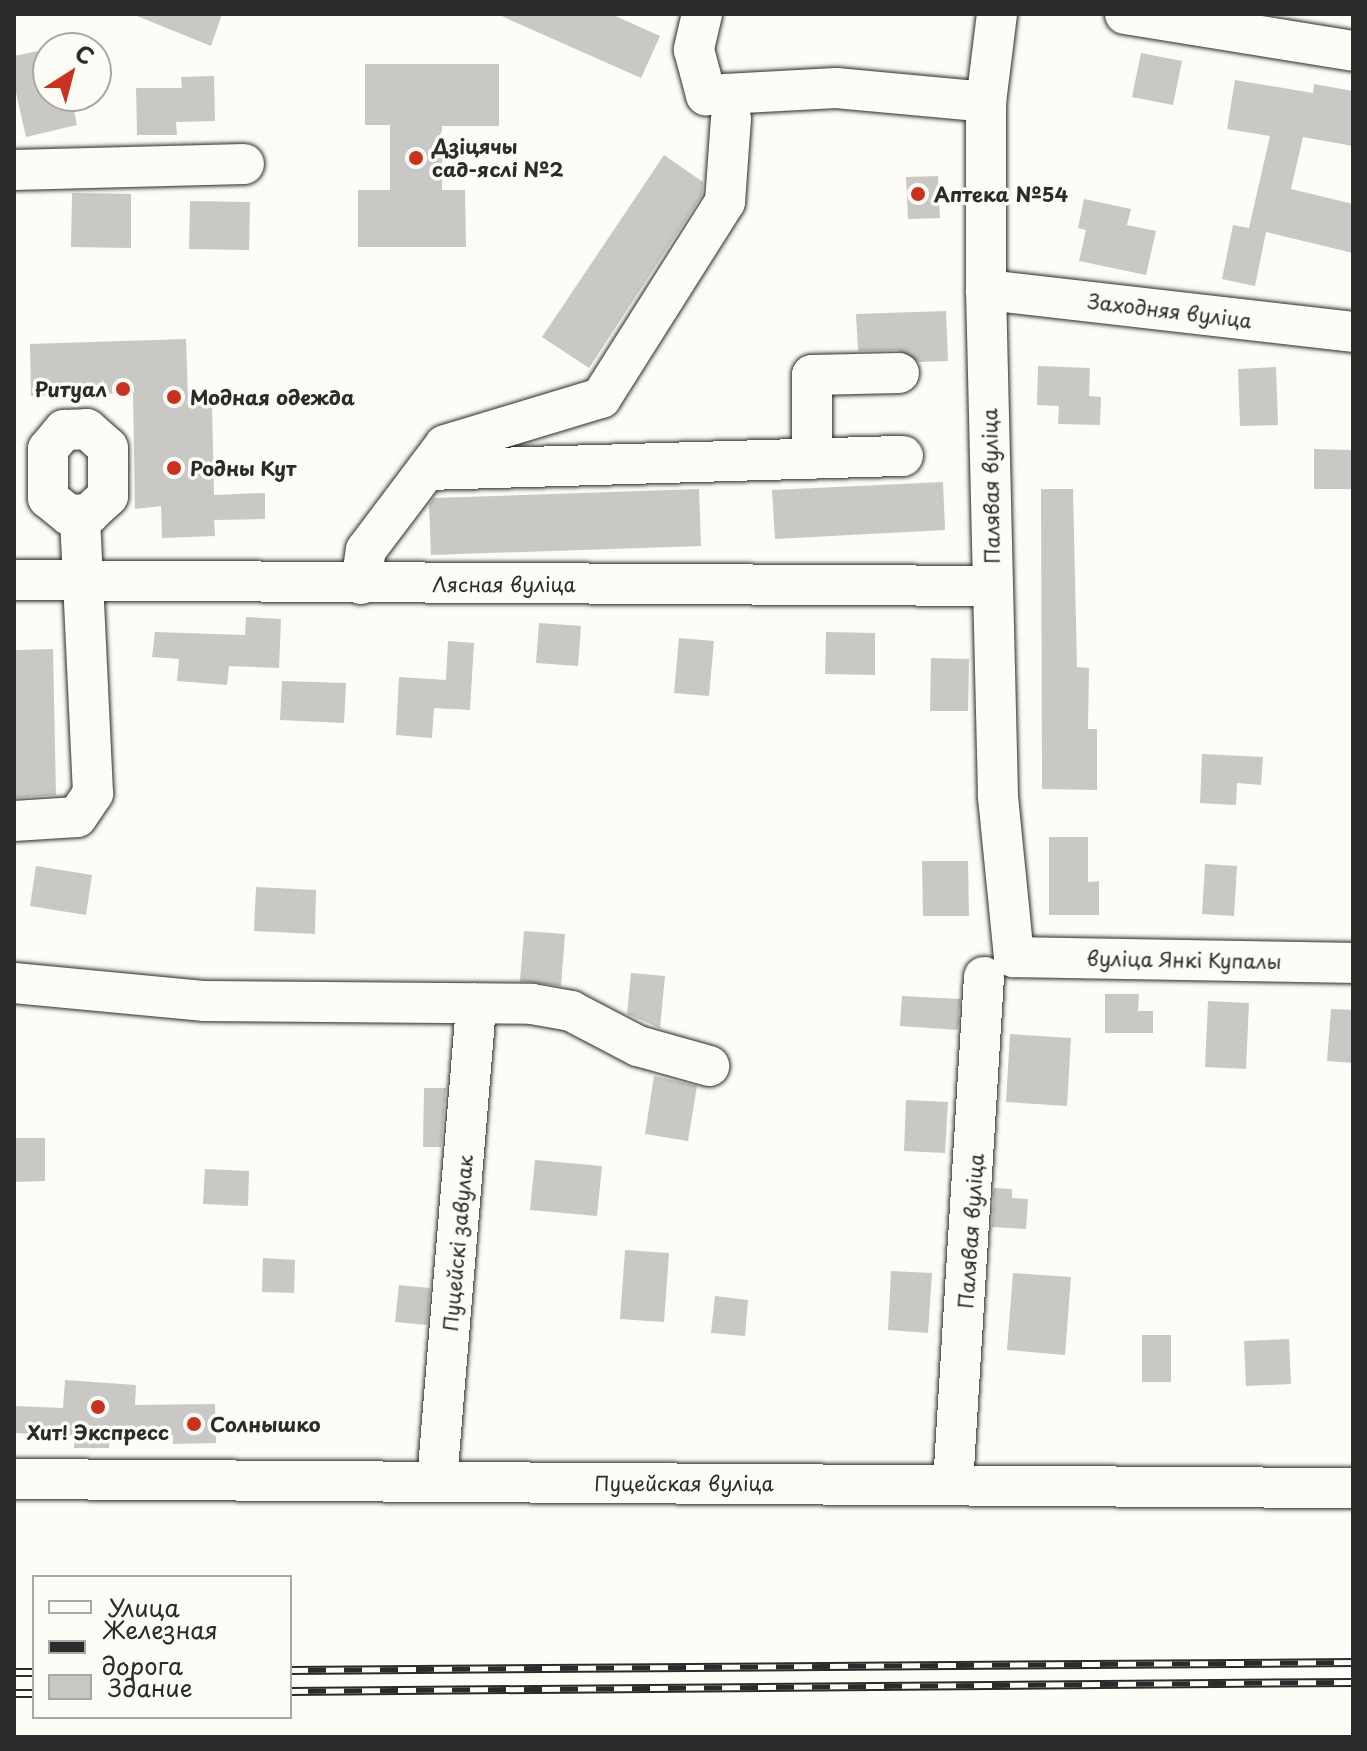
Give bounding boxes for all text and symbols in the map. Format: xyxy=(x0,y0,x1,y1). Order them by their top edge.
north arrow xyxy=(32,32,112,112)
text: С xyxy=(69,36,102,72)
place label: Дзіцячы сад-яслі №2 xyxy=(432,134,564,181)
marker: Дзіцячы сад-яслі №2 xyxy=(407,149,425,167)
place label: Аптека №54 xyxy=(934,182,1068,206)
marker: Аптека №54 xyxy=(909,185,927,203)
street label: Заходняя вуліца xyxy=(1086,289,1254,333)
place label: Ритуал xyxy=(35,377,107,401)
marker: Ритуал xyxy=(114,380,132,398)
place label: Модная одежда xyxy=(190,385,355,409)
marker: Модная одежда xyxy=(165,388,183,406)
street label: Палявая вуліца xyxy=(978,408,1004,564)
place label: Родны Кут xyxy=(190,456,298,480)
marker: Родны Кут xyxy=(165,459,183,477)
street label: Лясная вуліца xyxy=(432,572,576,596)
street label: вуліца Янкі Купалы xyxy=(1086,946,1282,974)
street label: Палявая вуліца xyxy=(954,1152,988,1310)
street label: Пуцейскі завулак xyxy=(438,1153,478,1333)
marker: Хит! Экспресс xyxy=(89,1398,107,1416)
place label: Солнышко xyxy=(210,1412,321,1436)
marker: Солнышко xyxy=(185,1415,203,1433)
place label: Хит! Экспресс xyxy=(27,1420,169,1444)
street label: Пуцейская вуліца xyxy=(594,1471,774,1495)
legend xyxy=(32,1575,292,1719)
text: Улица xyxy=(108,1589,180,1625)
text: Железная дорога xyxy=(102,1611,218,1683)
text: Здание xyxy=(108,1669,193,1705)

